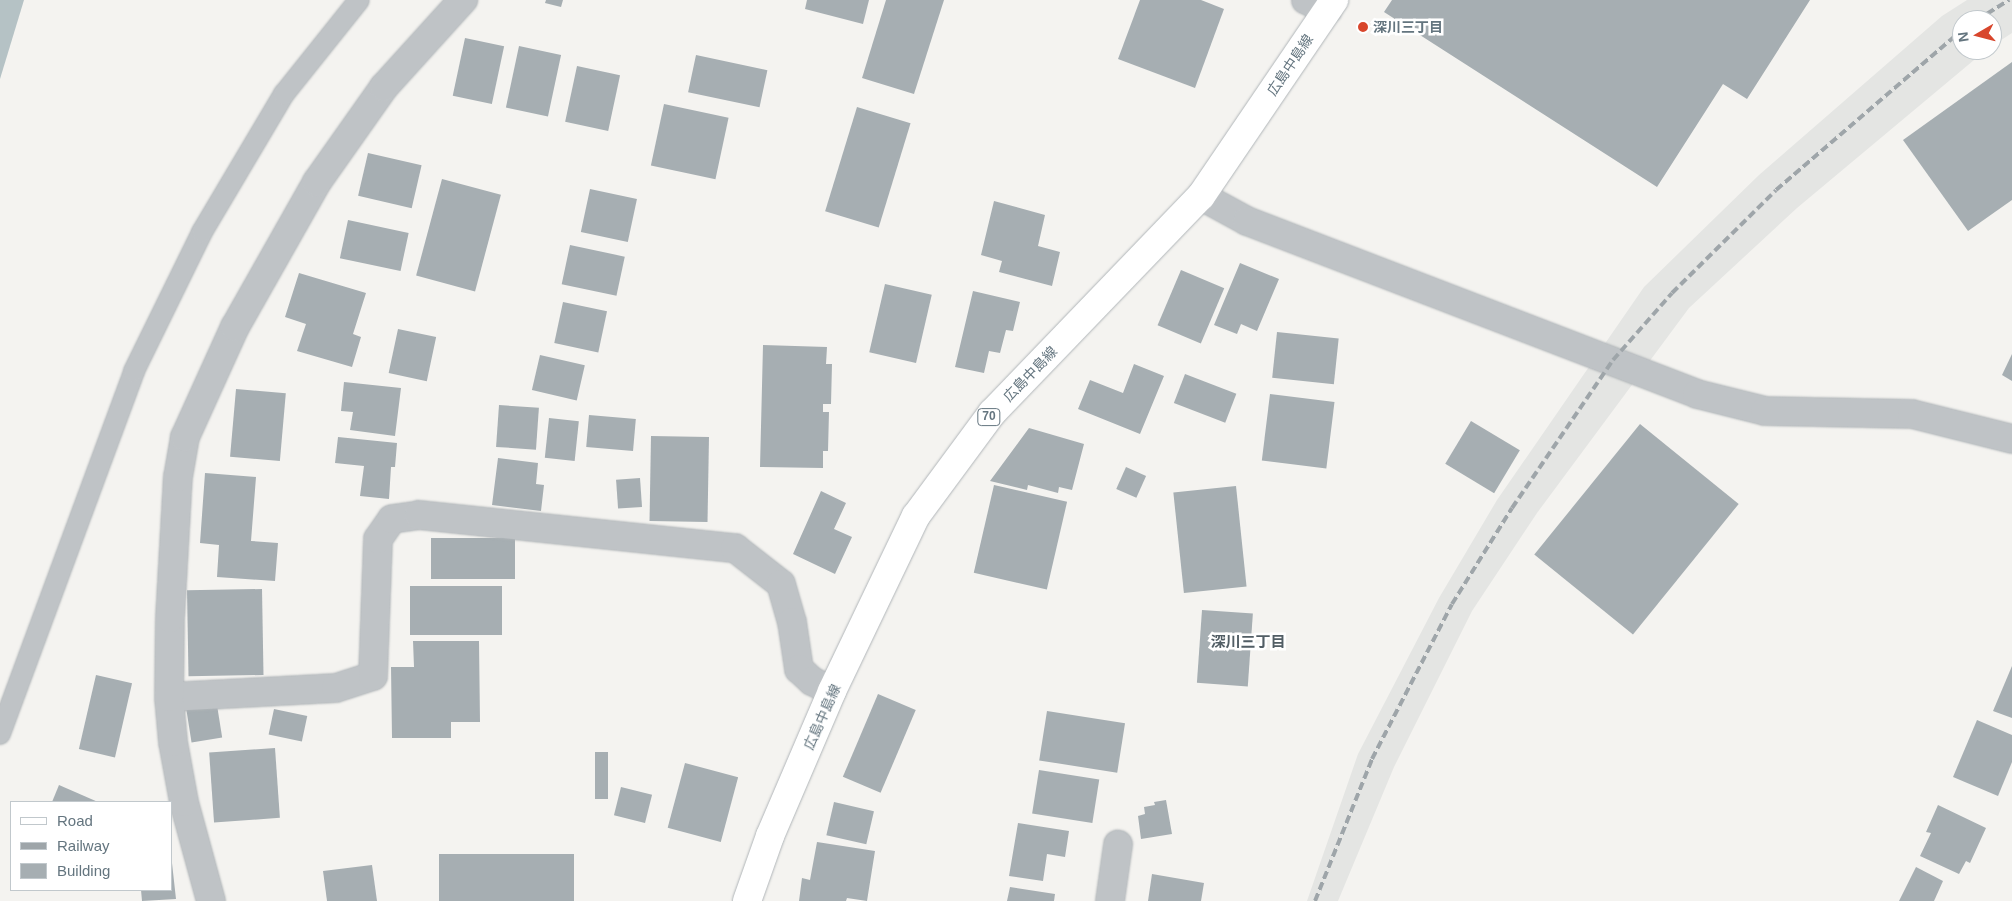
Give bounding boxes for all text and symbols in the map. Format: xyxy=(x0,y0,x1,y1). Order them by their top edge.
north arrow xyxy=(1952,10,2002,60)
place label: 深川三丁目 xyxy=(1373,19,1443,35)
marker: 深川三丁目 xyxy=(1357,21,1369,33)
street label: 広島中島線 xyxy=(1263,31,1317,99)
text: N xyxy=(1955,31,1972,43)
street label: 広島中島線 xyxy=(1000,343,1060,405)
road number: 70 xyxy=(976,408,1002,427)
district label: 深川三丁目 xyxy=(1211,633,1285,651)
street label: 広島中島線 xyxy=(800,682,844,752)
legend xyxy=(10,801,172,891)
text: Road xyxy=(57,812,93,829)
text: Railway xyxy=(57,837,110,854)
text: Building xyxy=(57,862,110,879)

